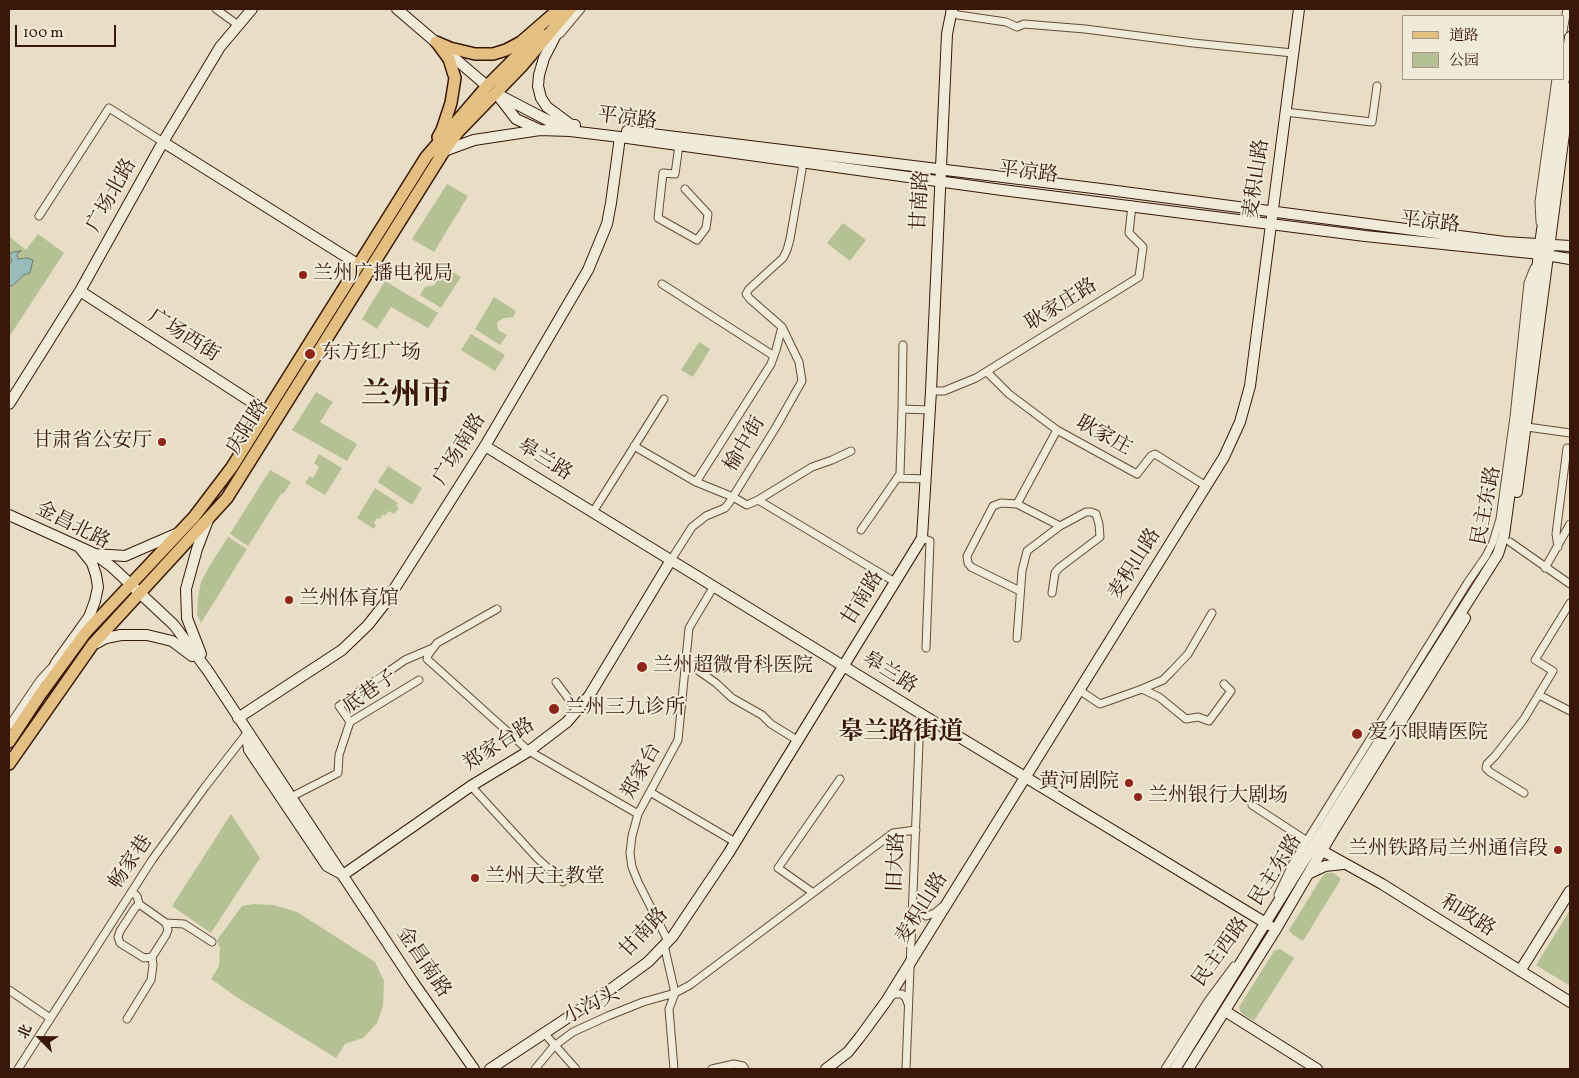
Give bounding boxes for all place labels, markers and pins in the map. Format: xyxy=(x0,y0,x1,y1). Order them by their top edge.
place label: 兰州广播电视局 xyxy=(313,263,453,287)
marker: 兰州广播电视局 xyxy=(297,269,309,281)
place label: 东方红广场 xyxy=(321,342,421,366)
marker: 东方红广场 xyxy=(303,347,317,361)
place label: 甘肃省公安厅 xyxy=(32,430,152,454)
marker: 甘肃省公安厅 xyxy=(156,436,168,448)
place label: 兰州体育馆 xyxy=(299,588,399,612)
marker: 兰州体育馆 xyxy=(283,594,295,606)
place label: 兰州超微骨科医院 xyxy=(653,655,813,679)
marker: 兰州超微骨科医院 xyxy=(635,660,649,674)
place label: 兰州三九诊所 xyxy=(565,697,685,721)
marker: 兰州三九诊所 xyxy=(547,702,561,716)
place label: 爱尔眼睛医院 xyxy=(1368,722,1488,746)
marker: 爱尔眼睛医院 xyxy=(1350,727,1364,741)
place label: 黄河剧院 xyxy=(1039,771,1119,795)
marker: 黄河剧院 xyxy=(1123,777,1135,789)
place label: 兰州银行大剧场 xyxy=(1148,785,1288,809)
marker: 兰州银行大剧场 xyxy=(1132,791,1144,803)
place label: 兰州铁路局兰州通信段 xyxy=(1348,838,1548,862)
marker: 兰州铁路局兰州通信段 xyxy=(1552,844,1564,856)
place label: 兰州天主教堂 xyxy=(485,866,605,890)
marker: 兰州天主教堂 xyxy=(469,872,481,884)

